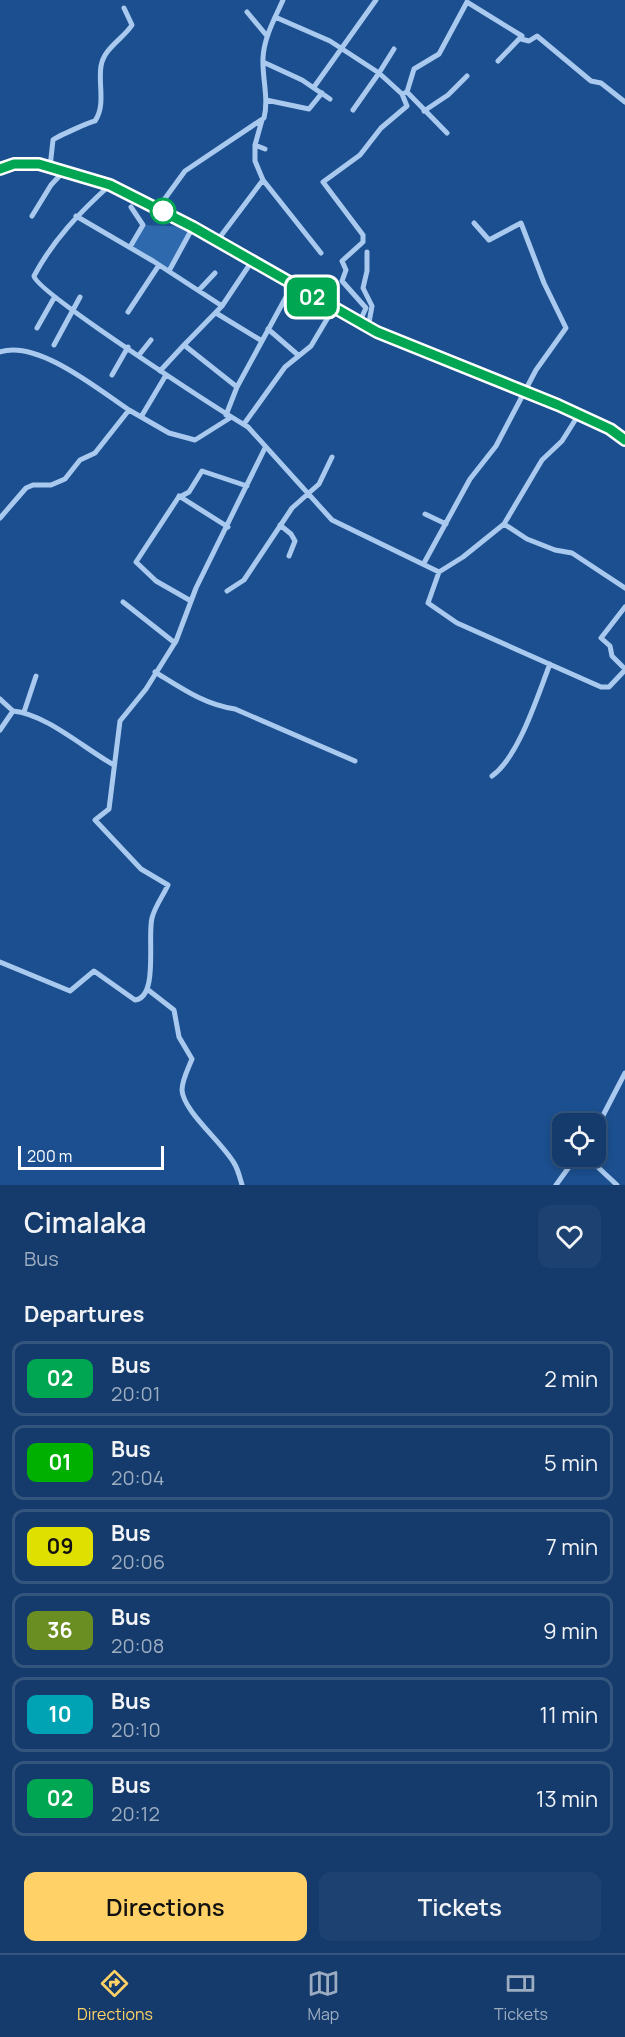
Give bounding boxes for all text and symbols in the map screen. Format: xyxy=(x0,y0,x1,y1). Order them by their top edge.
unlabelled marker xyxy=(150,198,176,224)
line badge: 02 xyxy=(285,278,339,316)
text: 02 xyxy=(299,283,325,311)
map controls xyxy=(552,1113,606,1167)
button: locate xyxy=(552,1113,606,1167)
scale bar xyxy=(18,1143,164,1170)
text: 200 m xyxy=(27,1145,72,1167)
text: Cimalaka xyxy=(24,1203,146,1241)
button: heart xyxy=(538,1205,601,1268)
text: Bus xyxy=(24,1245,59,1272)
text: Departures xyxy=(24,1299,144,1329)
text: Bus xyxy=(111,1350,151,1380)
text: 02 xyxy=(47,1364,73,1392)
text: 2 min xyxy=(544,1364,598,1394)
text: 20:01 xyxy=(111,1380,161,1407)
text: Bus xyxy=(111,1434,151,1464)
text: 01 xyxy=(48,1448,72,1476)
text: 5 min xyxy=(544,1448,598,1478)
text: 20:04 xyxy=(111,1464,165,1491)
text: Bus xyxy=(111,1518,151,1548)
text: 09 xyxy=(47,1532,73,1560)
text: 7 min xyxy=(546,1532,598,1562)
text: 20:06 xyxy=(111,1548,165,1575)
text: Bus xyxy=(111,1602,151,1632)
text: 36 xyxy=(47,1616,73,1644)
text: 9 min xyxy=(543,1616,598,1646)
text: 20:08 xyxy=(111,1632,164,1659)
text: Bus xyxy=(111,1686,151,1716)
text: 10 xyxy=(48,1700,72,1728)
text: 11 min xyxy=(540,1700,598,1730)
text: 20:10 xyxy=(111,1716,161,1743)
text: Bus xyxy=(111,1770,151,1800)
text: 02 xyxy=(47,1784,73,1812)
text: 13 min xyxy=(536,1784,598,1814)
text: 20:12 xyxy=(111,1800,160,1827)
button: Directions xyxy=(24,1872,307,1941)
button: Tickets xyxy=(319,1872,601,1941)
tab: Directions xyxy=(77,1967,153,2025)
tab: Map xyxy=(307,1967,340,2025)
tab: Tickets xyxy=(494,1967,548,2025)

